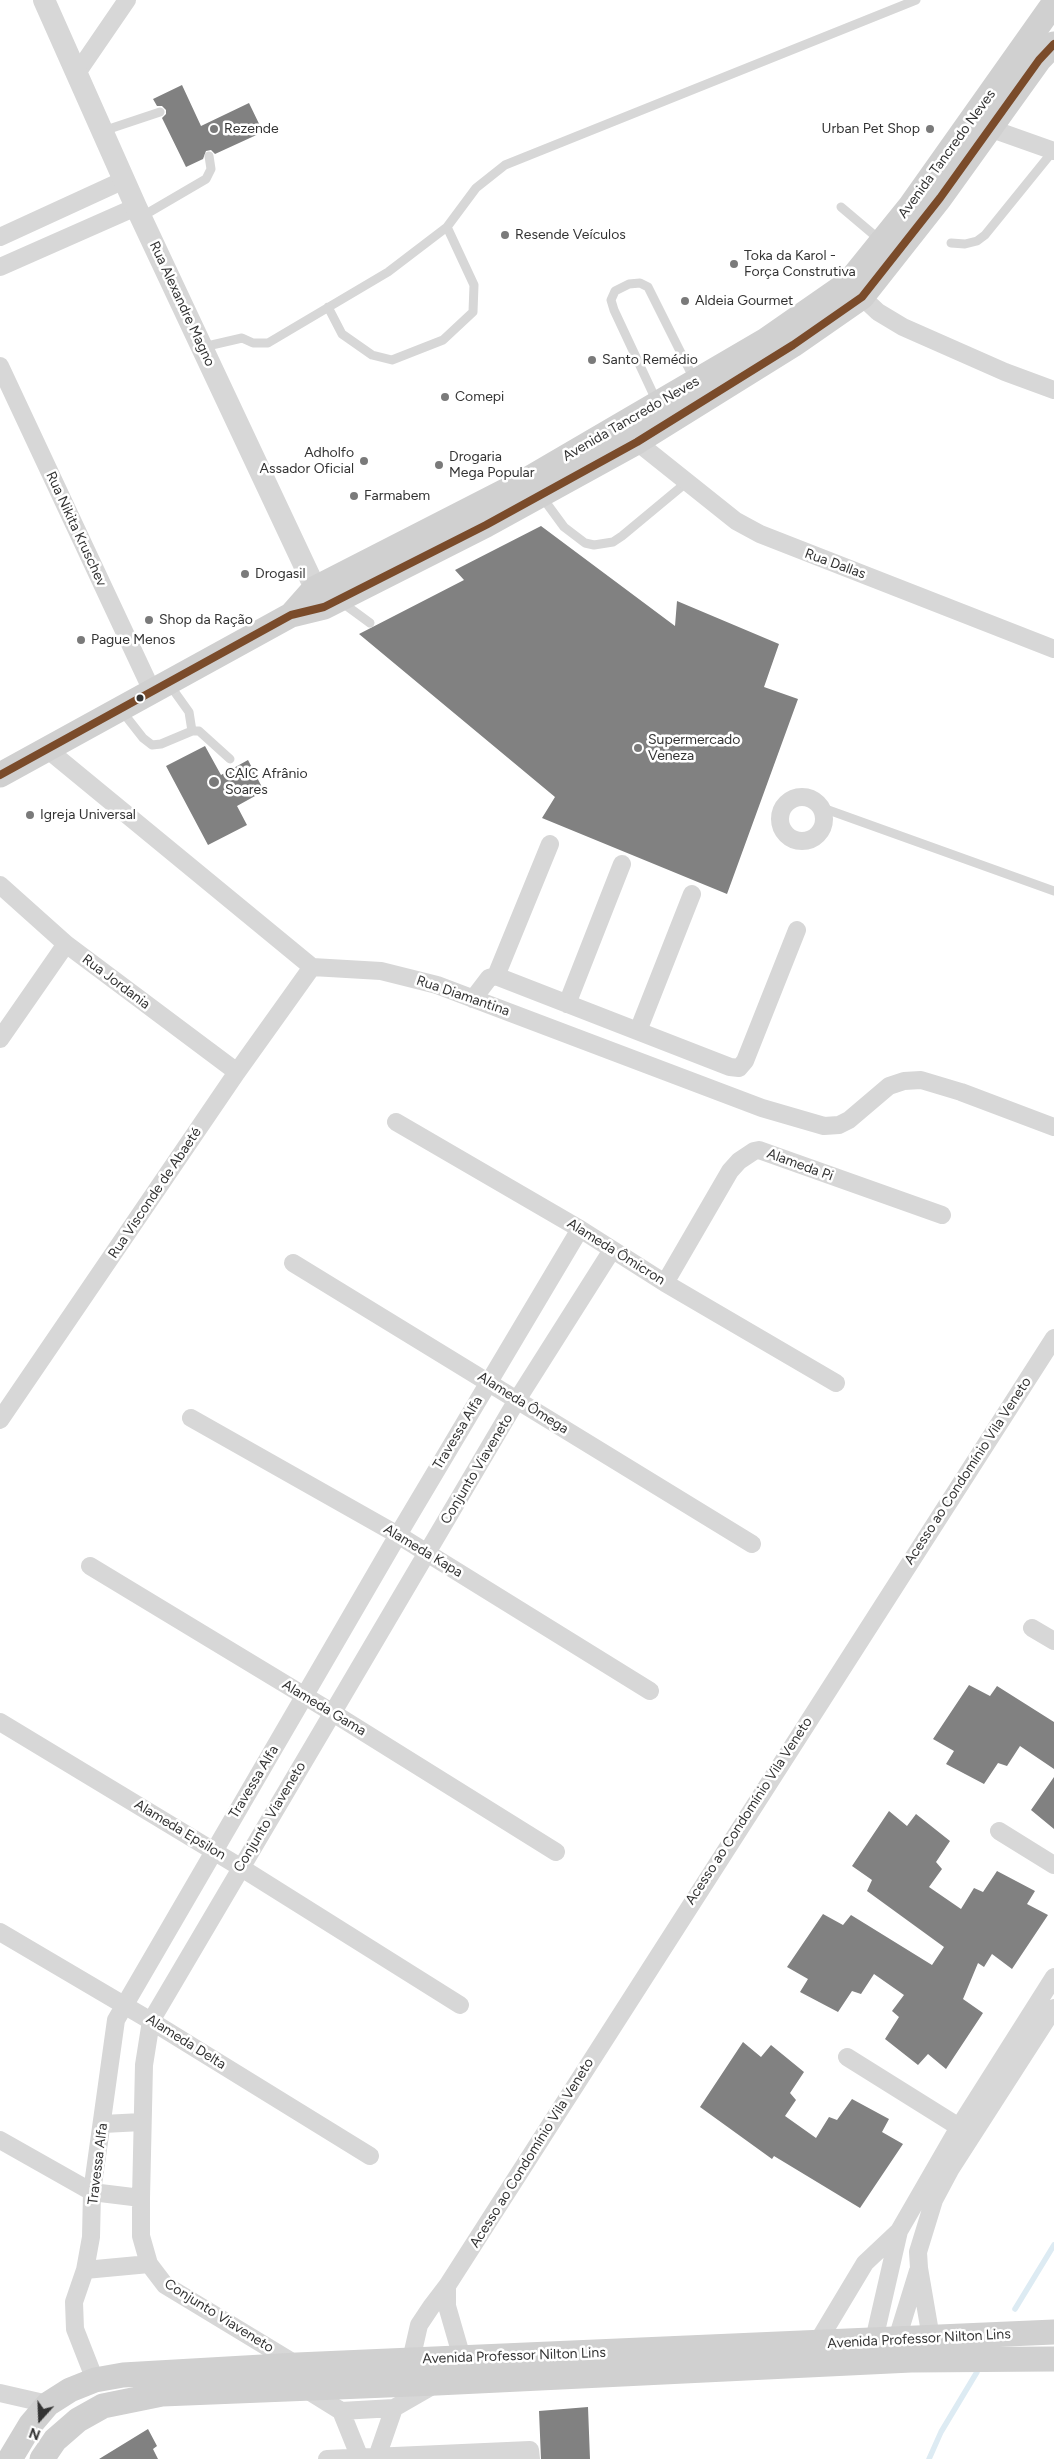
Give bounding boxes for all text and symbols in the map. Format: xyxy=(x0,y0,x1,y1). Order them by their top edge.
street label: Avenida Tancredo Neves xyxy=(895,86,999,222)
place label: Rezende xyxy=(224,121,279,137)
place label: Urban Pet Shop xyxy=(822,121,920,137)
marker: Rezende xyxy=(208,123,220,135)
marker: Urban Pet Shop xyxy=(924,123,936,135)
place label: Resende Veículos xyxy=(515,227,626,243)
marker: Resende Veículos xyxy=(499,229,511,241)
street label: Rua Alexandre Magno xyxy=(146,239,218,369)
place label: Toka da Karol - Força Construtiva xyxy=(744,248,856,280)
marker: Toka da Karol - Força Construtiva xyxy=(728,258,740,270)
place label: Aldeia Gourmet xyxy=(695,293,793,309)
marker: Aldeia Gourmet xyxy=(679,295,691,307)
place label: Santo Remédio xyxy=(602,352,698,368)
marker: Santo Remédio xyxy=(586,354,598,366)
street label: Avenida Tancredo Neves xyxy=(560,373,702,465)
place label: Comepi xyxy=(455,389,504,405)
marker: Comepi xyxy=(439,391,451,403)
place label: Adholfo Assador Oficial xyxy=(260,445,354,478)
place label: Drogaria Mega Popular xyxy=(449,449,534,482)
marker: Adholfo Assador Oficial xyxy=(358,455,370,467)
marker: Drogaria Mega Popular xyxy=(433,459,445,471)
street label: Rua Nikita Kruschev xyxy=(42,469,110,589)
place label: Farmabem xyxy=(364,488,430,504)
marker: Farmabem xyxy=(348,490,360,502)
street label: Rua Dallas xyxy=(802,545,868,583)
place label: Drogasil xyxy=(255,566,306,582)
marker: Drogasil xyxy=(239,568,251,580)
place label: Shop da Ração xyxy=(159,612,253,628)
marker: Shop da Ração xyxy=(143,614,155,626)
place label: Pague Menos xyxy=(91,632,175,648)
marker: Pague Menos xyxy=(75,634,87,646)
unlabelled marker xyxy=(135,693,145,703)
place label: Supermercado Veneza xyxy=(648,732,740,764)
marker: Supermercado Veneza xyxy=(632,742,644,754)
place label: CAIC Afrânio Soares xyxy=(225,766,308,799)
marker: CAIC Afrânio Soares xyxy=(207,775,221,789)
place label: Igreja Universal xyxy=(40,807,136,823)
marker: Igreja Universal xyxy=(24,809,36,821)
street label: Rua Jordania xyxy=(79,951,153,1013)
street label: Rua Diamantina xyxy=(414,972,512,1020)
street label: Rua Visconde de Abaeté xyxy=(105,1124,205,1262)
street label: Alameda Pi xyxy=(765,1145,835,1185)
street label: Alameda Ômicron xyxy=(564,1215,668,1289)
street label: Alameda Ômega xyxy=(475,1368,571,1438)
street label: Acesso ao Condomínio Vila Veneto xyxy=(901,1374,1035,1568)
street label: Travessa Alfa xyxy=(430,1394,486,1472)
street label: Conjunto Viaveneto xyxy=(437,1411,517,1527)
street label: Alameda Kapa xyxy=(381,1521,465,1581)
street label: Alameda Gama xyxy=(279,1676,369,1740)
street label: Acesso ao Condomínio Vila Veneto xyxy=(682,1714,816,1908)
street label: Travessa Alfa xyxy=(226,1743,282,1821)
street label: Conjunto Viaveneto xyxy=(230,1759,310,1875)
street label: Alameda Epsilon xyxy=(131,1796,229,1864)
street label: Alameda Delta xyxy=(143,2011,229,2073)
street label: Acesso ao Condomínio Vila Veneto xyxy=(466,2055,598,2251)
street label: Travessa Alfa xyxy=(85,2122,111,2206)
street label: Conjunto Viaveneto xyxy=(161,2276,277,2356)
street label: Avenida Professor Nilton Lins xyxy=(827,2326,1011,2352)
street label: Avenida Professor Nilton Lins xyxy=(422,2344,606,2368)
north arrow xyxy=(15,2394,65,2444)
text: N xyxy=(27,2424,43,2443)

